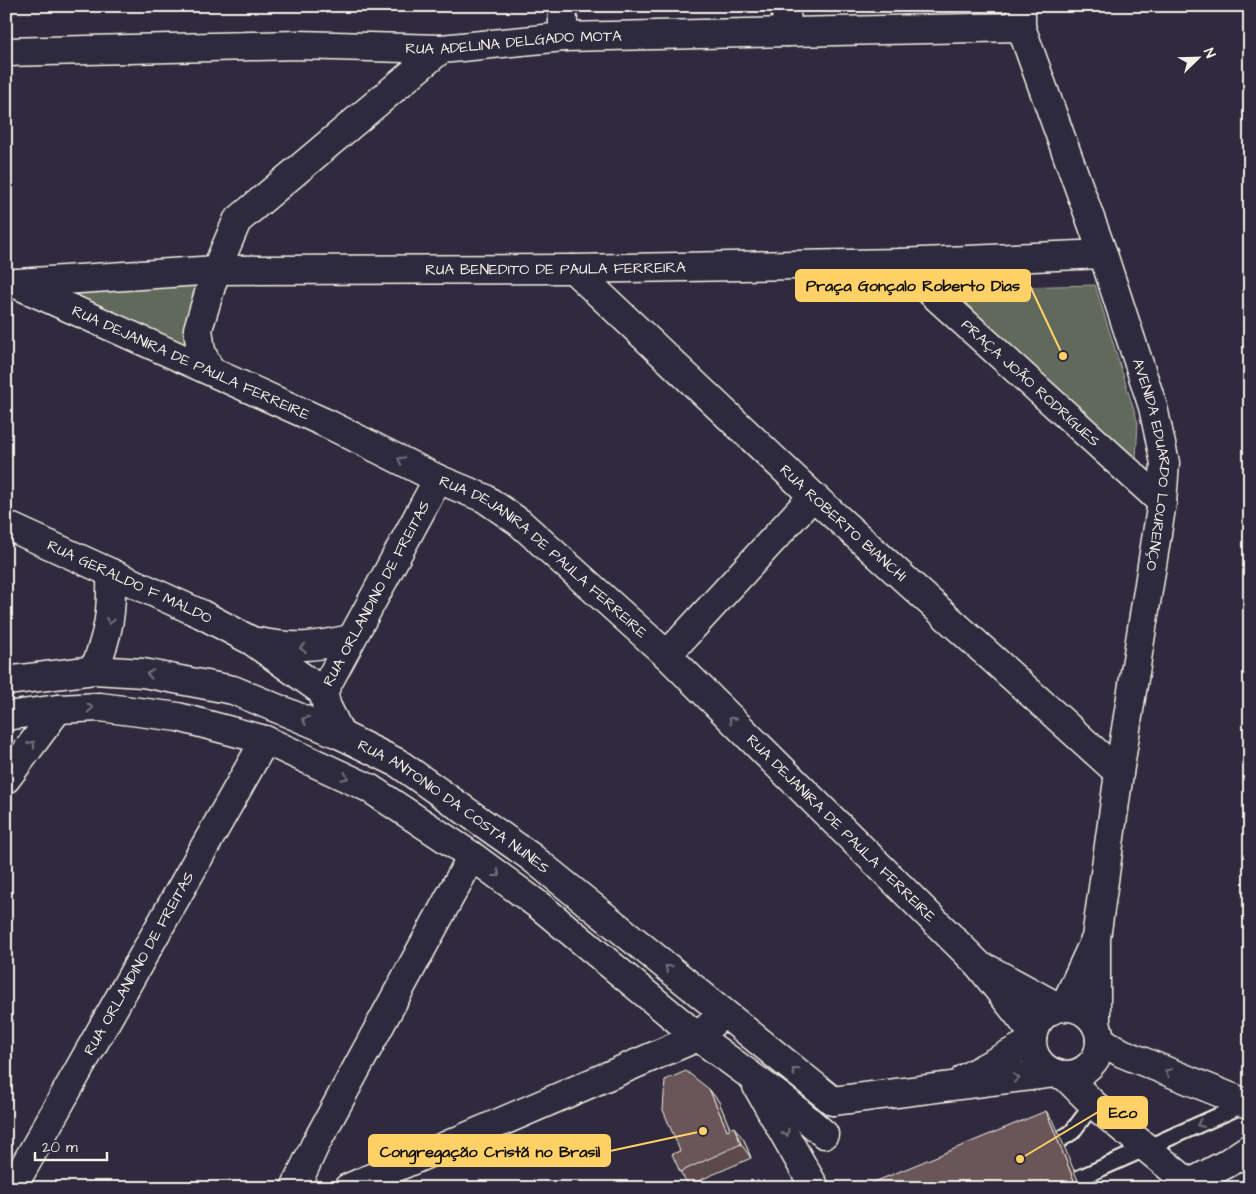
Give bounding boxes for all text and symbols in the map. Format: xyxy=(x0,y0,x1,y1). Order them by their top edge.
street label: RUA ADELINA DELGADO MOTA xyxy=(405,26,622,60)
north arrow xyxy=(1174,32,1224,82)
text: N xyxy=(1198,45,1220,61)
street label: RUA BENEDITO DE PAULA FERREIRA xyxy=(425,257,686,280)
callout: Praça Gonçalo Roberto Dias xyxy=(796,270,1030,301)
text: Praça Gonçalo Roberto Dias xyxy=(806,275,1020,297)
street label: RUA DEJANIRA DE PAULA FERREIRE xyxy=(68,300,313,426)
street label: PRAÇA JOÃO RODRIGUES xyxy=(956,315,1105,452)
street label: AVENIDA EDUARDO LOURENÇO xyxy=(1127,356,1176,572)
one-way arrow xyxy=(397,456,406,466)
street label: RUA ROBERTO BIANCHI xyxy=(775,460,911,587)
street label: RUA DEJANIRA DE PAULA FERREIRE xyxy=(436,471,651,643)
street label: RUA ORLANDINO DE FREITAS xyxy=(318,497,436,690)
street label: RUA GERALDO F MALDO xyxy=(44,535,216,629)
one-way arrow xyxy=(105,617,115,626)
one-way arrow xyxy=(298,642,306,653)
one-way arrow xyxy=(145,670,154,680)
one-way arrow xyxy=(86,702,94,713)
one-way arrow xyxy=(301,716,310,727)
one-way arrow xyxy=(729,717,738,726)
street label: RUA DEJANIRA DE PAULA FERREIRE xyxy=(742,730,940,927)
street label: RUA ANTONIO DA COSTA NUNES xyxy=(354,735,554,879)
one-way arrow xyxy=(26,740,35,750)
one-way arrow xyxy=(340,771,349,782)
street label: RUA ORLANDINO DE FREITAS xyxy=(79,868,200,1059)
one-way arrow xyxy=(491,868,501,877)
one-way arrow xyxy=(665,965,674,974)
one-way arrow xyxy=(792,1068,801,1076)
one-way arrow xyxy=(1164,1068,1172,1078)
one-way arrow xyxy=(1012,1073,1020,1084)
callout: Eco xyxy=(1098,1097,1147,1128)
text: Eco xyxy=(1109,1102,1138,1124)
one-way arrow xyxy=(1196,1118,1205,1129)
one-way arrow xyxy=(779,1128,789,1137)
scale bar xyxy=(35,1129,108,1161)
callout: Congregação Cristã no Brasil xyxy=(369,1135,610,1166)
text: 20 m xyxy=(42,1137,78,1158)
text: Congregação Cristã no Brasil xyxy=(380,1141,601,1165)

